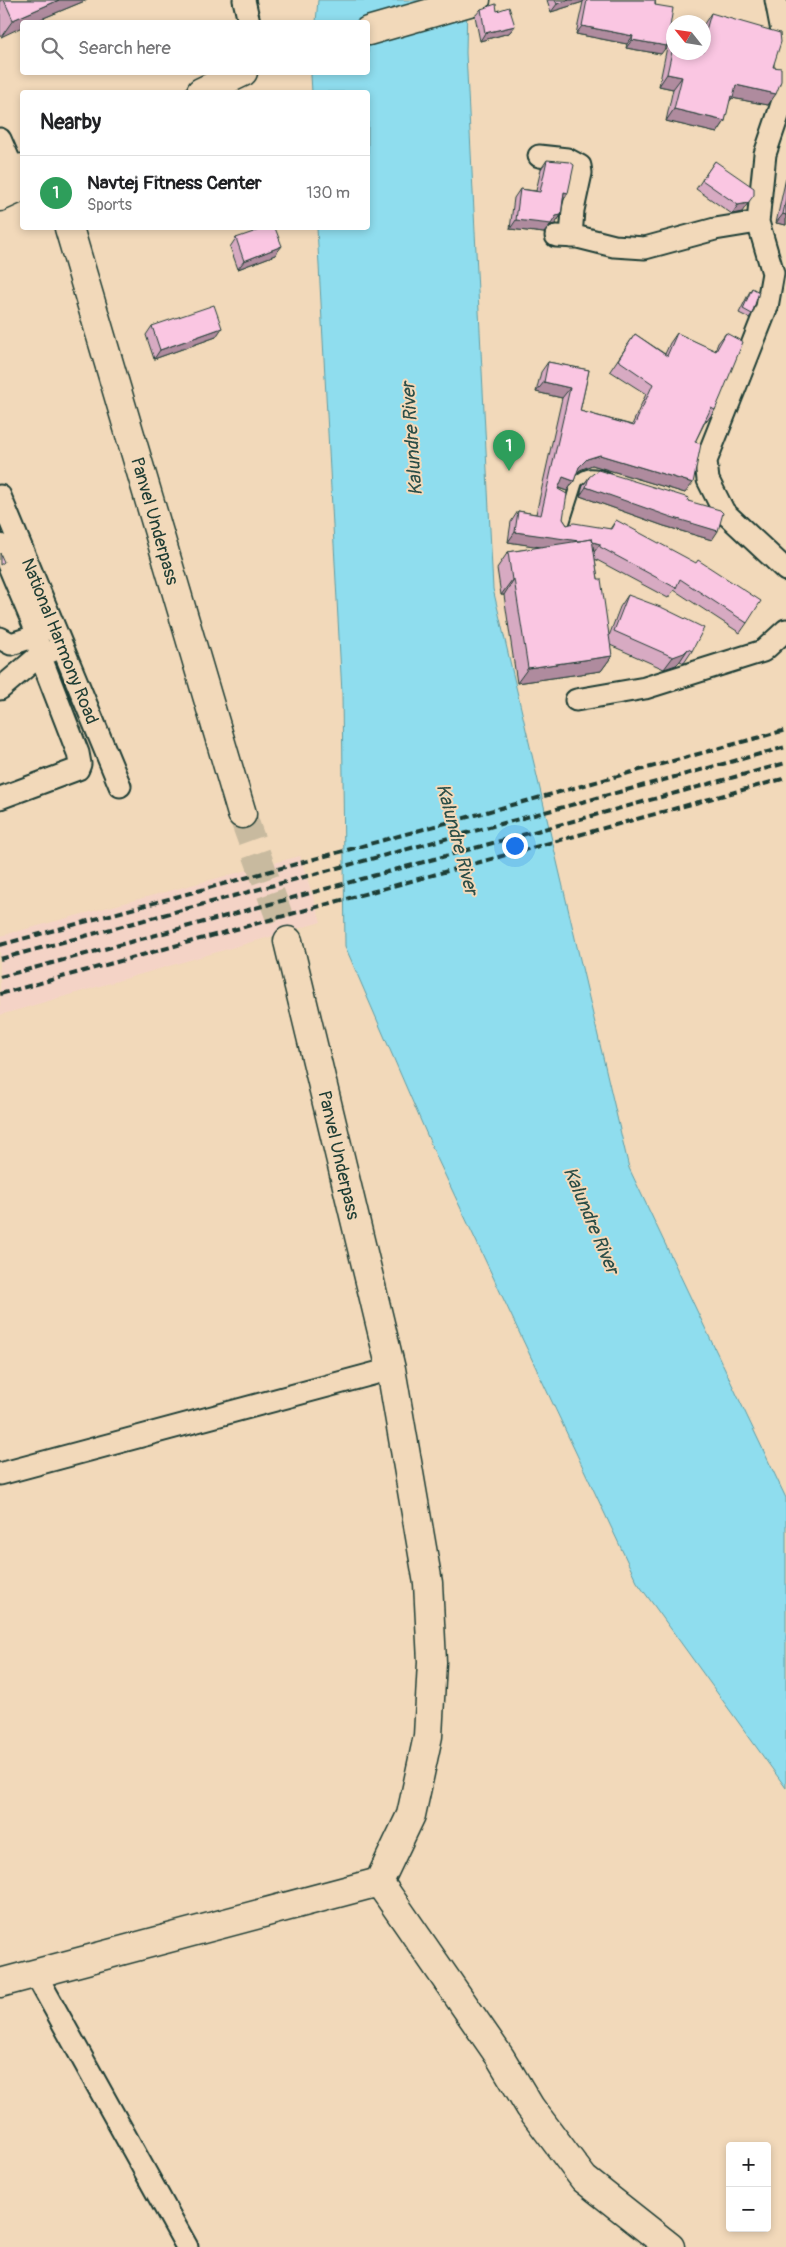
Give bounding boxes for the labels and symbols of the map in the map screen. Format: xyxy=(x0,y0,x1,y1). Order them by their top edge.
north arrow xyxy=(666,15,711,60)
water label: Kalundre River xyxy=(396,379,428,497)
pin: 1 xyxy=(493,430,525,471)
street label: Panvel Underpass xyxy=(125,455,184,588)
street label: National Harmony Road xyxy=(16,555,103,728)
water label: Kalundre River xyxy=(431,781,484,900)
your location xyxy=(502,833,528,859)
street label: Panvel Underpass xyxy=(312,1088,365,1222)
water label: Kalundre River xyxy=(558,1163,625,1280)

